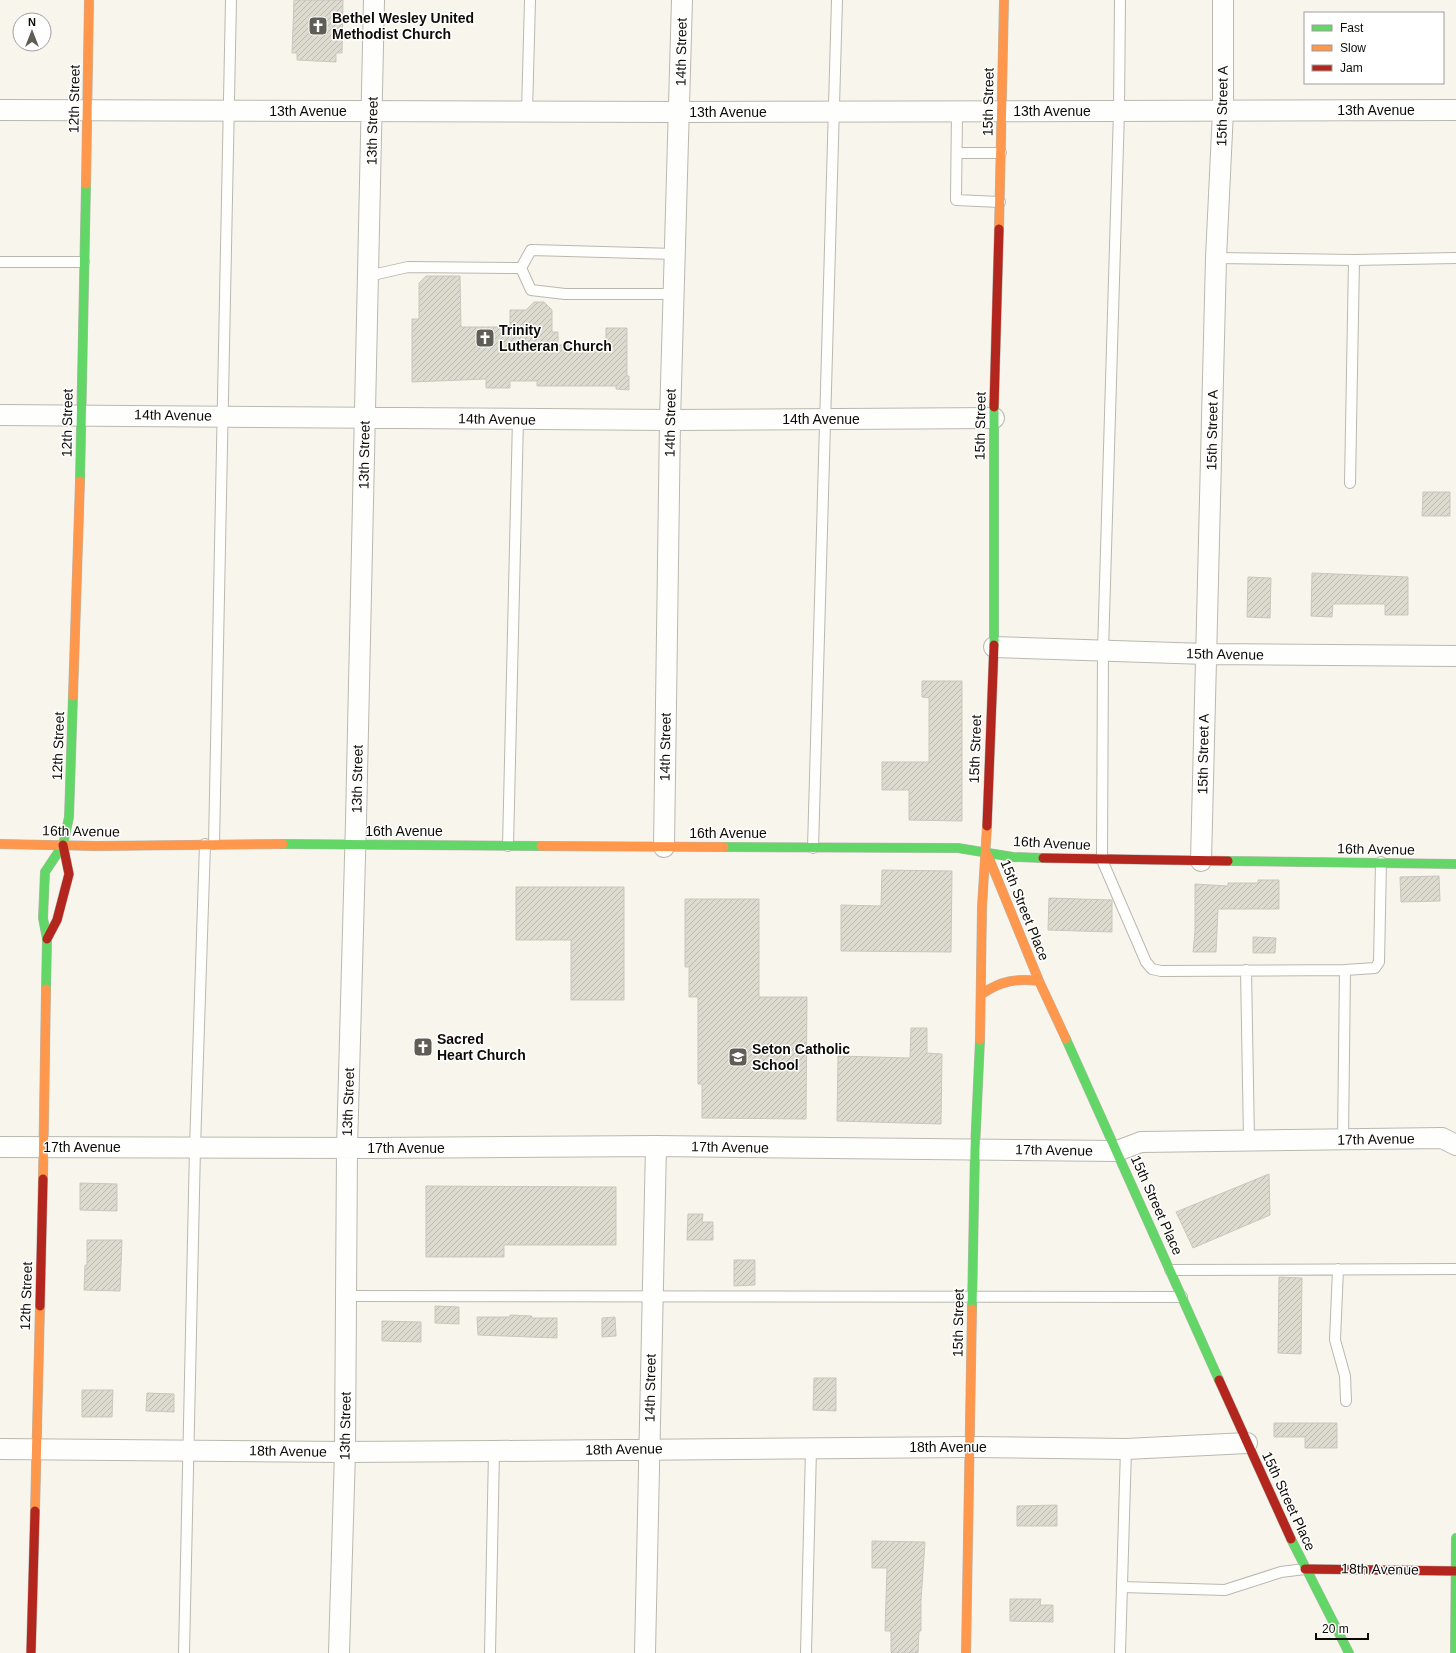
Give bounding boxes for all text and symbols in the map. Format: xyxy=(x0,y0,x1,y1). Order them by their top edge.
place label: Bethel Wesley United Methodist Church xyxy=(332,10,474,42)
north arrow xyxy=(12,12,52,52)
legend xyxy=(1304,12,1444,84)
church icon: Bethel Wesley United Methodist Church xyxy=(307,15,329,37)
text: N xyxy=(28,16,36,28)
street label: 14th Street xyxy=(672,18,690,86)
text: Fast xyxy=(1340,21,1364,35)
text: Slow xyxy=(1340,41,1366,55)
text: Jam xyxy=(1340,61,1363,75)
street label: 12th Street xyxy=(65,65,83,133)
street label: 15th Street A xyxy=(1213,65,1231,147)
street label: 15th Street xyxy=(979,68,997,136)
street label: 13th Street xyxy=(363,97,381,165)
street label: 13th Avenue xyxy=(1337,102,1415,118)
street label: 13th Avenue xyxy=(269,103,347,119)
street label: 13th Avenue xyxy=(1013,103,1091,119)
street label: 13th Avenue xyxy=(689,104,767,120)
place label: Trinity Lutheran Church xyxy=(499,322,612,354)
church icon: Trinity Lutheran Church xyxy=(474,327,496,349)
street label: 12th Street xyxy=(58,389,76,457)
street label: 14th Street xyxy=(661,389,679,457)
street label: 15th Street A xyxy=(1203,389,1221,471)
street label: 15th Street xyxy=(971,392,989,460)
street label: 14th Avenue xyxy=(134,406,212,424)
street label: 14th Avenue xyxy=(458,410,536,428)
street label: 14th Avenue xyxy=(782,411,860,427)
street label: 13th Street xyxy=(355,421,373,489)
street label: 15th Avenue xyxy=(1186,645,1264,663)
street label: 12th Street xyxy=(49,711,67,781)
street label: 14th Street xyxy=(656,713,674,781)
street label: 15th Street A xyxy=(1194,713,1212,795)
street label: 15th Street xyxy=(966,714,984,784)
street label: 13th Street xyxy=(348,745,366,813)
street label: 16th Avenue xyxy=(42,822,120,840)
street label: 16th Avenue xyxy=(365,823,443,839)
street label: 16th Avenue xyxy=(689,825,767,841)
street label: 16th Avenue xyxy=(1013,833,1091,853)
street label: 16th Avenue xyxy=(1337,840,1415,858)
street label: 15th Street Place xyxy=(997,857,1053,963)
place label: Sacred Heart Church xyxy=(437,1031,526,1063)
church icon: Sacred Heart Church xyxy=(412,1036,434,1058)
place label: Seton Catholic School xyxy=(752,1041,850,1073)
school or university icon: Seton Catholic School xyxy=(727,1046,749,1068)
street label: 13th Street xyxy=(339,1067,357,1137)
street label: 17th Avenue xyxy=(1337,1130,1415,1148)
street label: 17th Avenue xyxy=(691,1138,769,1156)
street label: 17th Avenue xyxy=(43,1139,121,1155)
street label: 17th Avenue xyxy=(367,1140,445,1156)
street label: 17th Avenue xyxy=(1015,1141,1093,1159)
street label: 15th Street Place xyxy=(1128,1153,1186,1258)
street label: 12th Street xyxy=(17,1261,35,1331)
street label: 15th Street xyxy=(949,1289,967,1357)
street label: 14th Street xyxy=(641,1354,659,1422)
street label: 13th Street xyxy=(336,1392,354,1460)
street label: 18th Avenue xyxy=(909,1439,987,1455)
street label: 18th Avenue xyxy=(585,1440,663,1458)
street label: 18th Avenue xyxy=(249,1442,327,1460)
street label: 15th Street Place xyxy=(1259,1449,1319,1553)
street label: 18th Avenue xyxy=(1341,1560,1419,1578)
scale bar xyxy=(1316,1615,1368,1641)
text: 20 m xyxy=(1322,1622,1349,1636)

